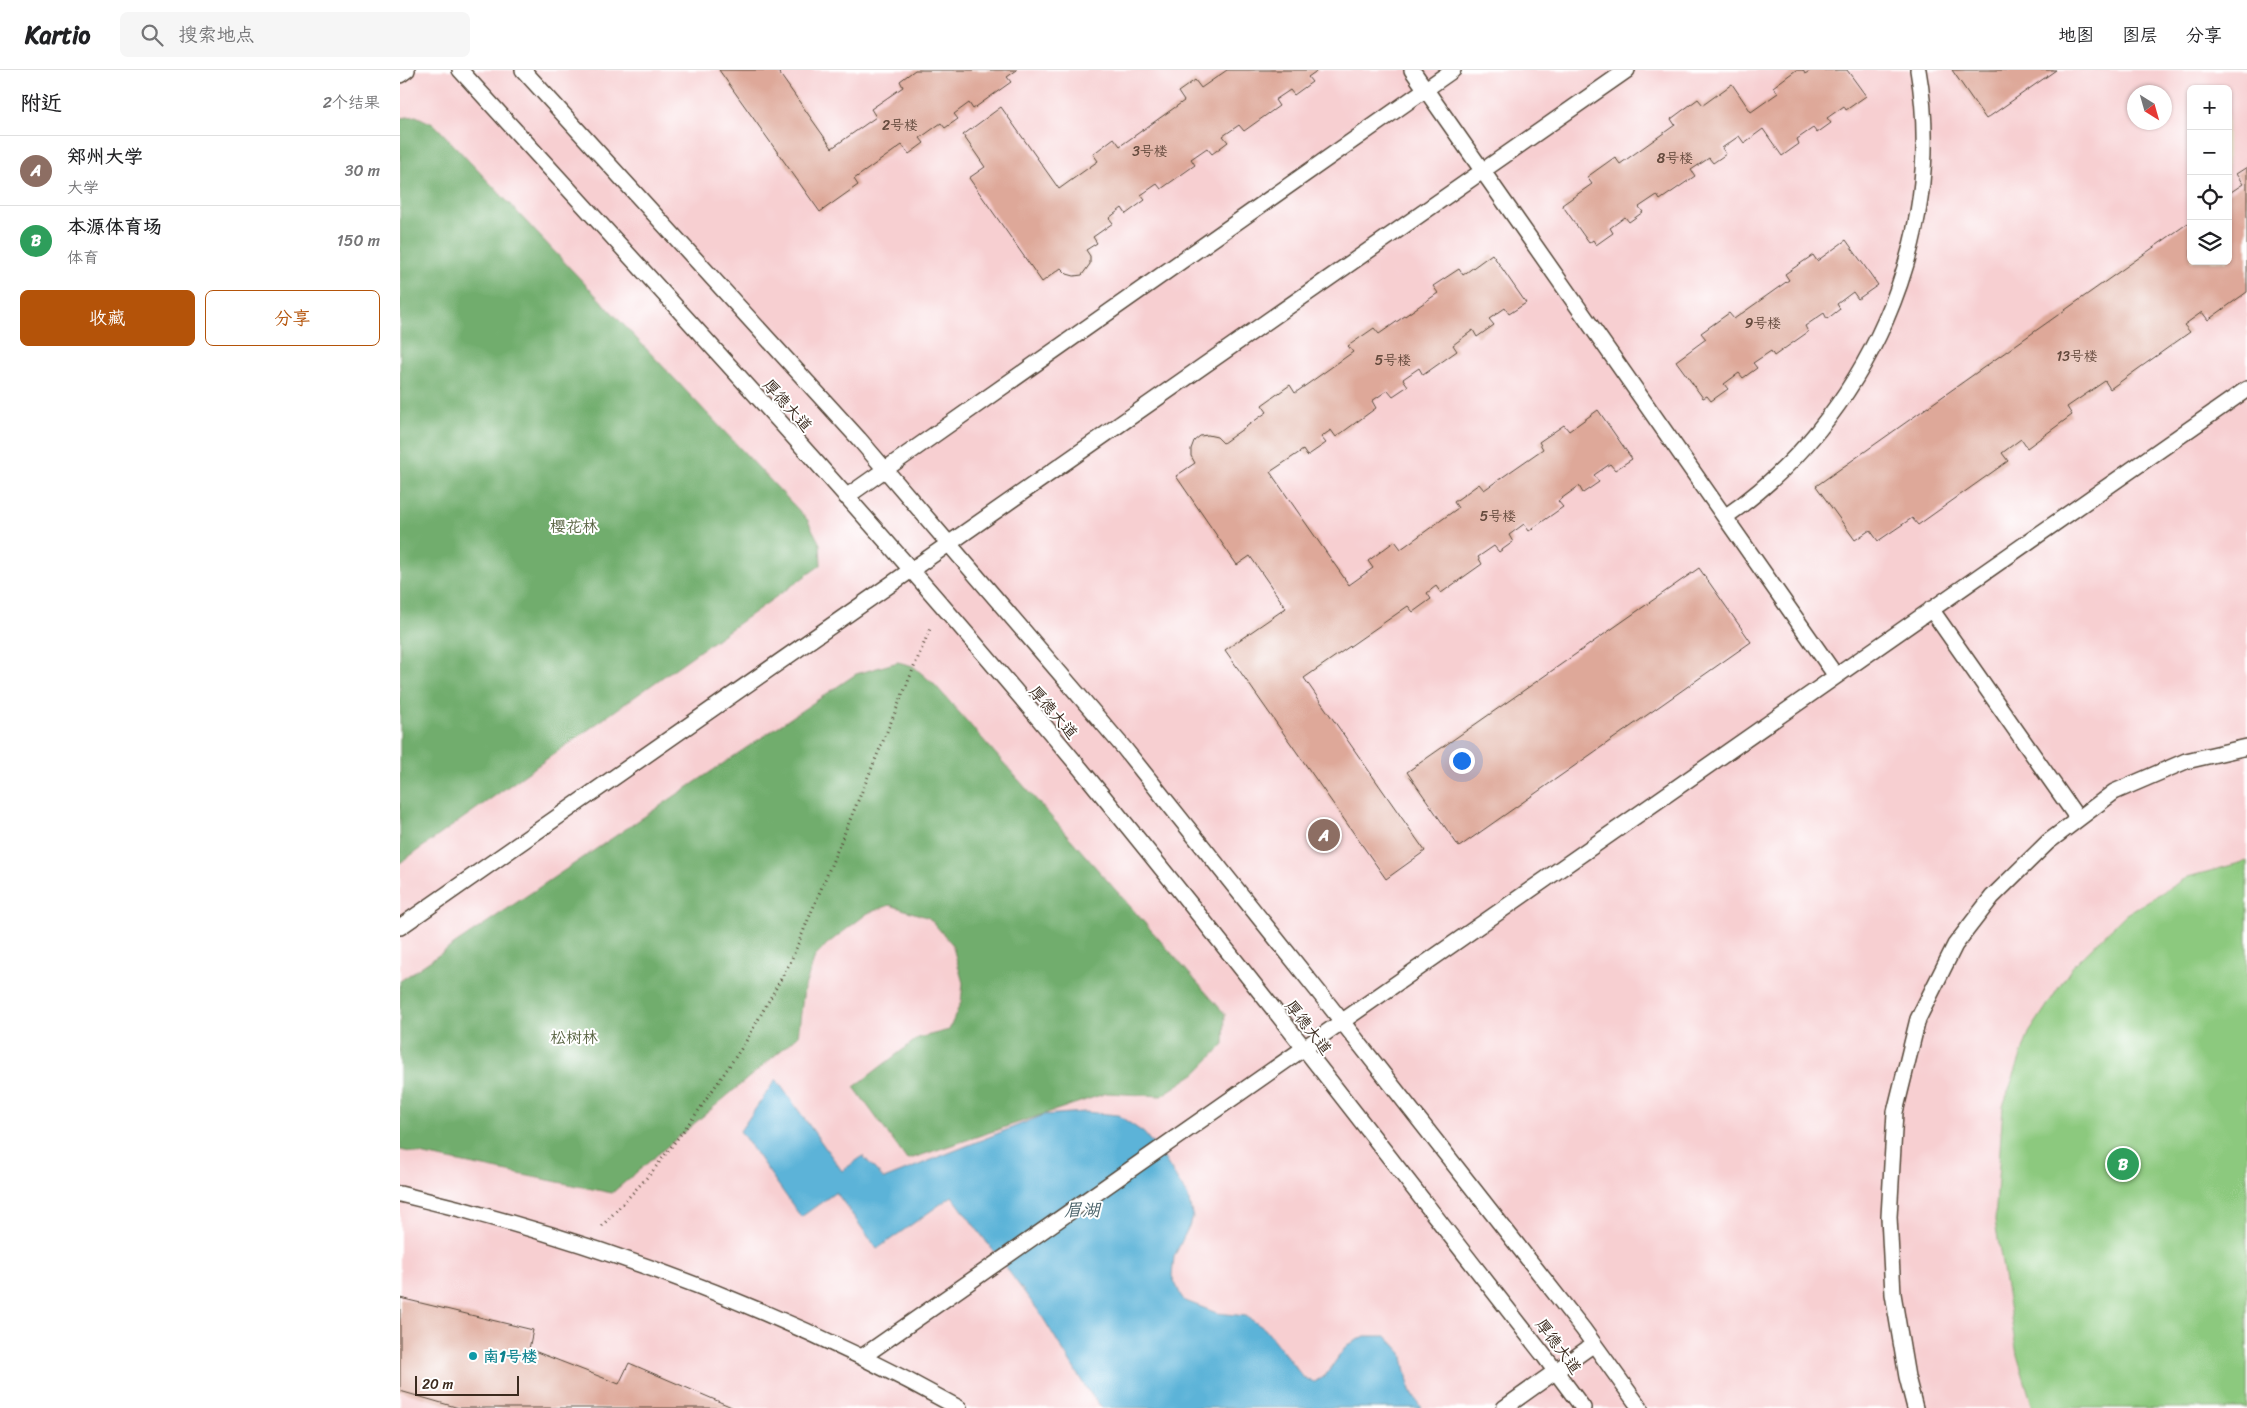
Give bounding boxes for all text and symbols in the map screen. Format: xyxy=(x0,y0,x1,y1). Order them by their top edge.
search box xyxy=(120,12,470,57)
text: Kartio xyxy=(25,14,90,56)
text: 搜索地点 xyxy=(178,18,255,51)
text: 地图 xyxy=(2058,19,2094,51)
text: 图层 xyxy=(2122,19,2158,51)
text: 分享 xyxy=(2186,19,2222,51)
icon: search xyxy=(138,21,166,49)
text: 附近 xyxy=(20,84,62,122)
north arrow xyxy=(2127,85,2172,130)
map controls xyxy=(2187,85,2232,265)
button: + xyxy=(2187,85,2232,130)
text: 2个结果 xyxy=(323,88,380,117)
house number: 2号楼 xyxy=(882,113,918,138)
button: − xyxy=(2187,130,2232,175)
house number: 3号楼 xyxy=(1132,139,1168,164)
text: 郑州大学 xyxy=(67,140,143,173)
house number: 8号楼 xyxy=(1657,146,1693,171)
text: A xyxy=(31,156,41,185)
text: 30 m xyxy=(345,156,380,185)
text: 大学 xyxy=(67,173,99,202)
button: locate xyxy=(2187,175,2232,220)
text: 本源体育场 xyxy=(67,210,162,243)
button: layers xyxy=(2187,220,2232,265)
text: B xyxy=(31,226,41,255)
text: 150 m xyxy=(337,226,380,255)
text: 体育 xyxy=(67,243,99,272)
button: 收藏 xyxy=(20,290,195,346)
button: 分享 xyxy=(205,290,380,346)
house number: 9号楼 xyxy=(1745,311,1781,336)
house number: 13号楼 xyxy=(2056,344,2098,369)
house number: 5号楼 xyxy=(1375,348,1411,373)
street label: 厚德大道 xyxy=(755,372,820,439)
house number: 5号楼 xyxy=(1480,504,1516,529)
park label: 樱花林 xyxy=(550,512,598,541)
street label: 厚德大道 xyxy=(1022,679,1086,746)
your location xyxy=(1449,748,1475,774)
pin: A xyxy=(1308,816,1340,854)
street label: 厚德大道 xyxy=(1277,993,1340,1061)
park label: 松树林 xyxy=(550,1023,598,1052)
pin: B xyxy=(2107,1145,2139,1183)
water label: 眉湖 xyxy=(1064,1194,1102,1226)
street label: 厚德大道 xyxy=(1528,1312,1589,1381)
place label: 南1号楼 xyxy=(483,1342,538,1371)
marker: 南1号楼 xyxy=(467,1350,479,1362)
text: 20 m xyxy=(422,1372,453,1397)
scale bar xyxy=(415,1373,519,1396)

